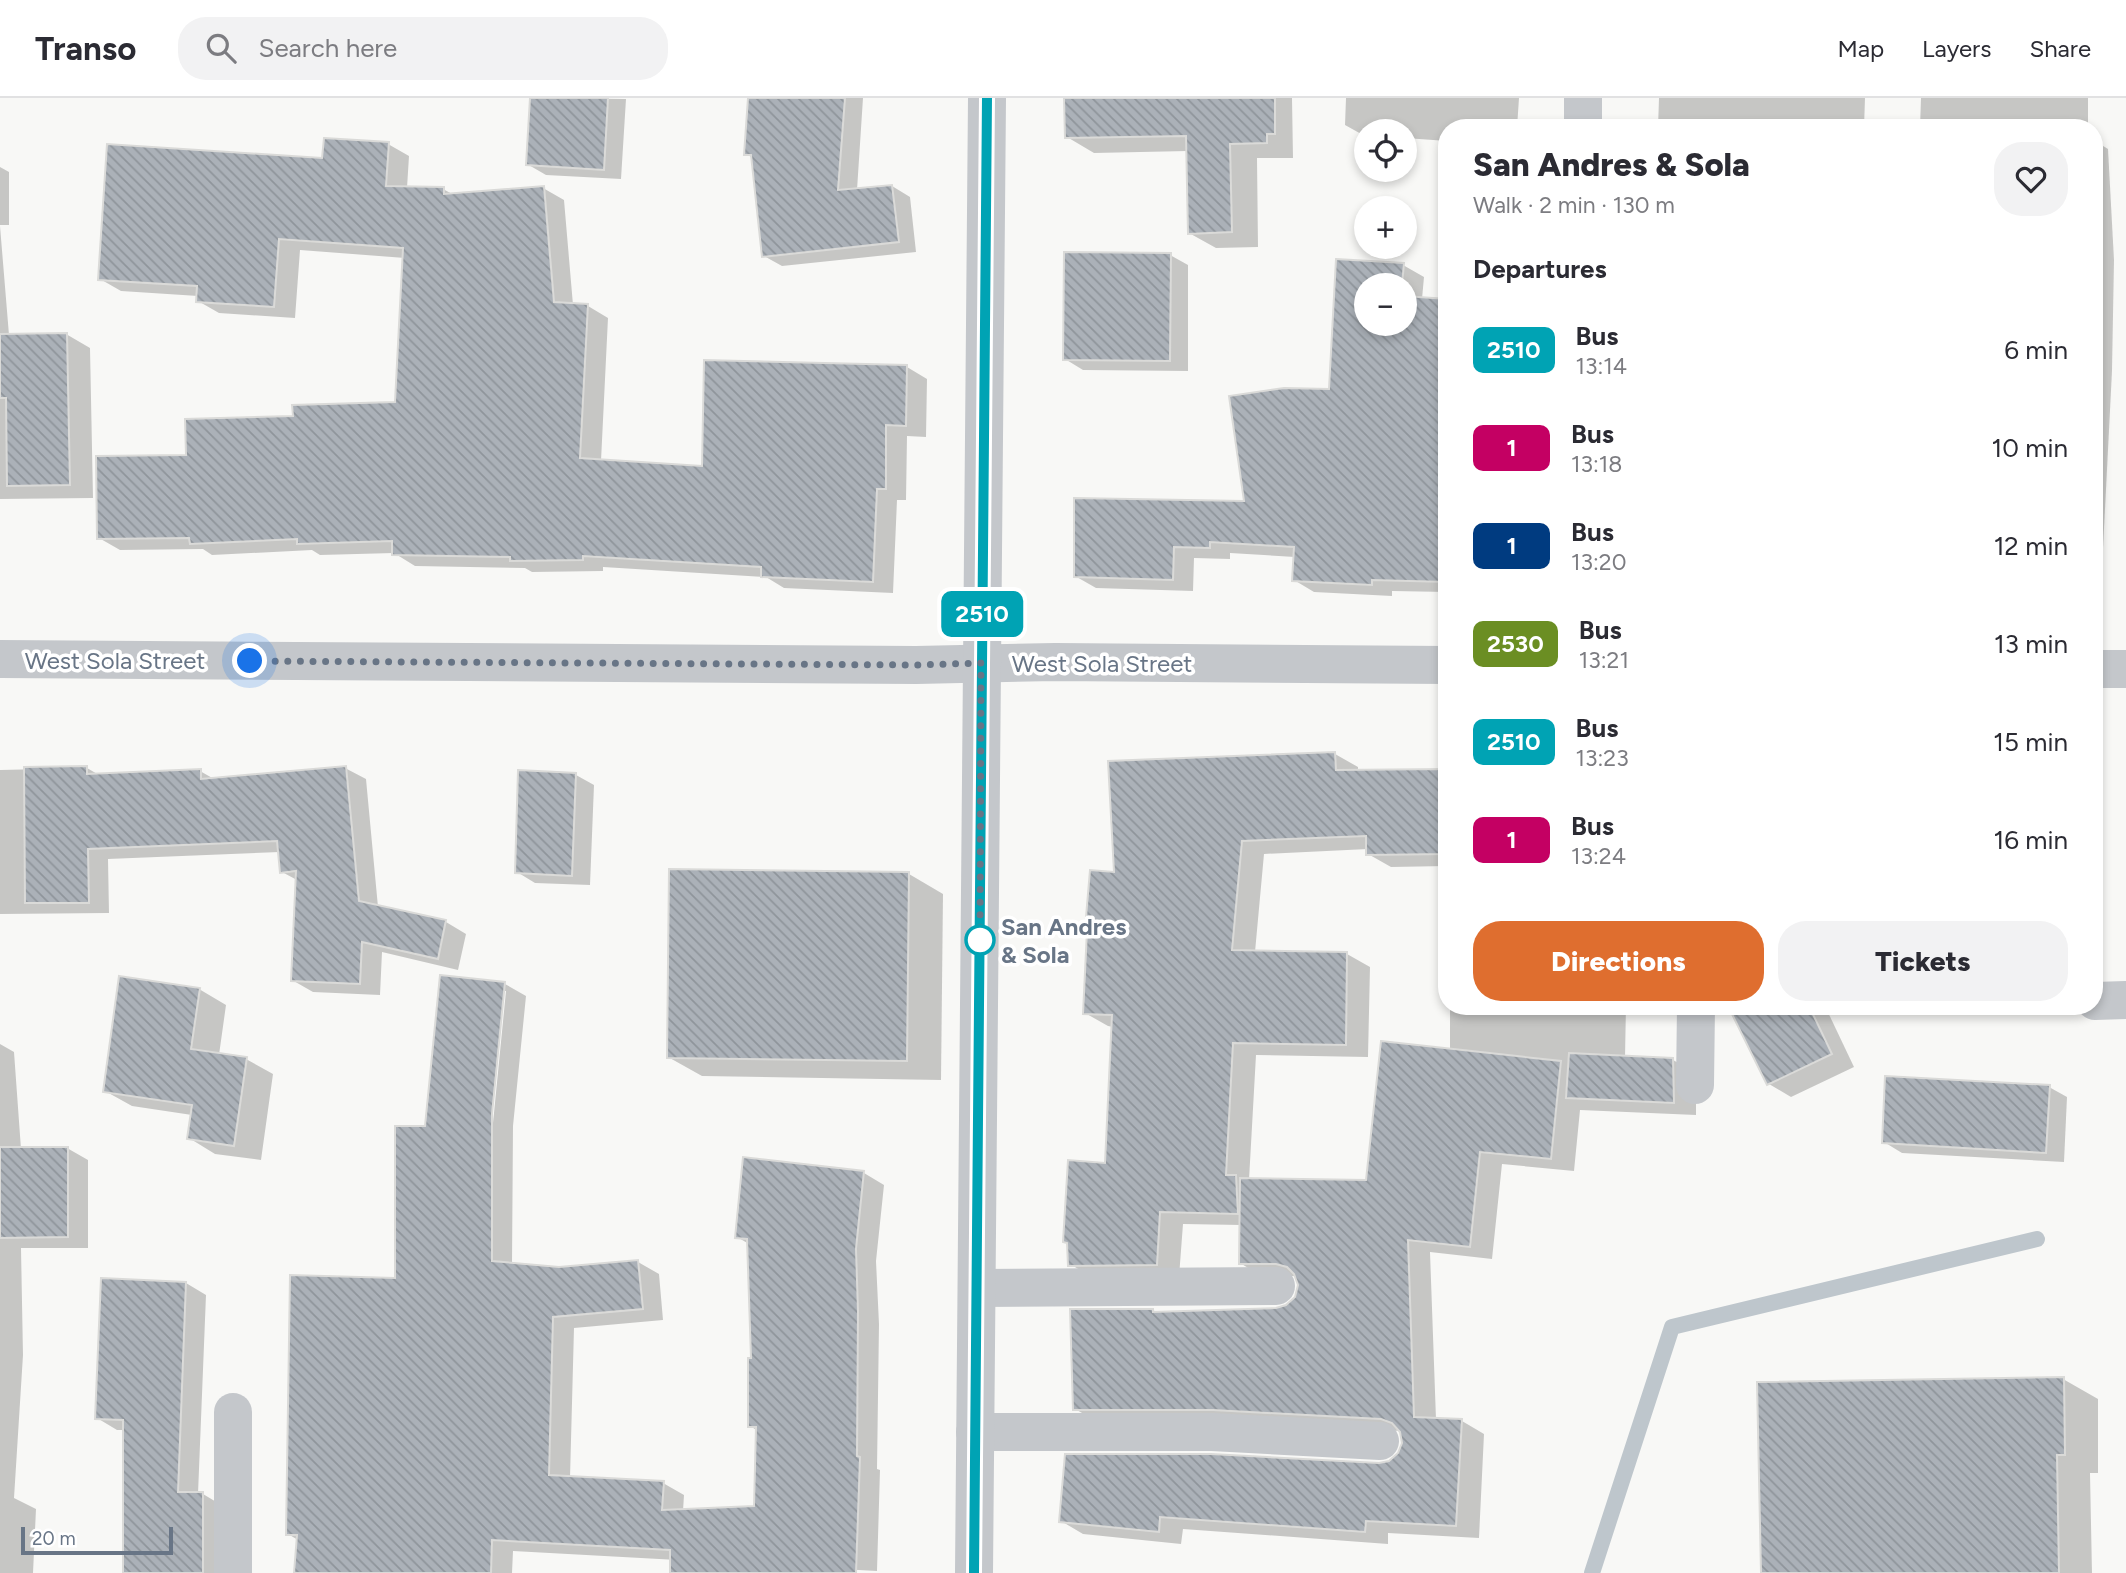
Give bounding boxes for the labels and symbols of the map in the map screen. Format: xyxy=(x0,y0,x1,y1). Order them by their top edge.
line badge: 2510 xyxy=(933,591,1031,637)
your location xyxy=(232,643,267,678)
street label: West Sola Street xyxy=(25,646,205,675)
street label: West Sola Street xyxy=(1012,649,1192,678)
place label: San Andres & Sola xyxy=(1001,912,1126,969)
marker: San Andres & Sola xyxy=(965,925,995,955)
scale bar xyxy=(21,1524,173,1556)

